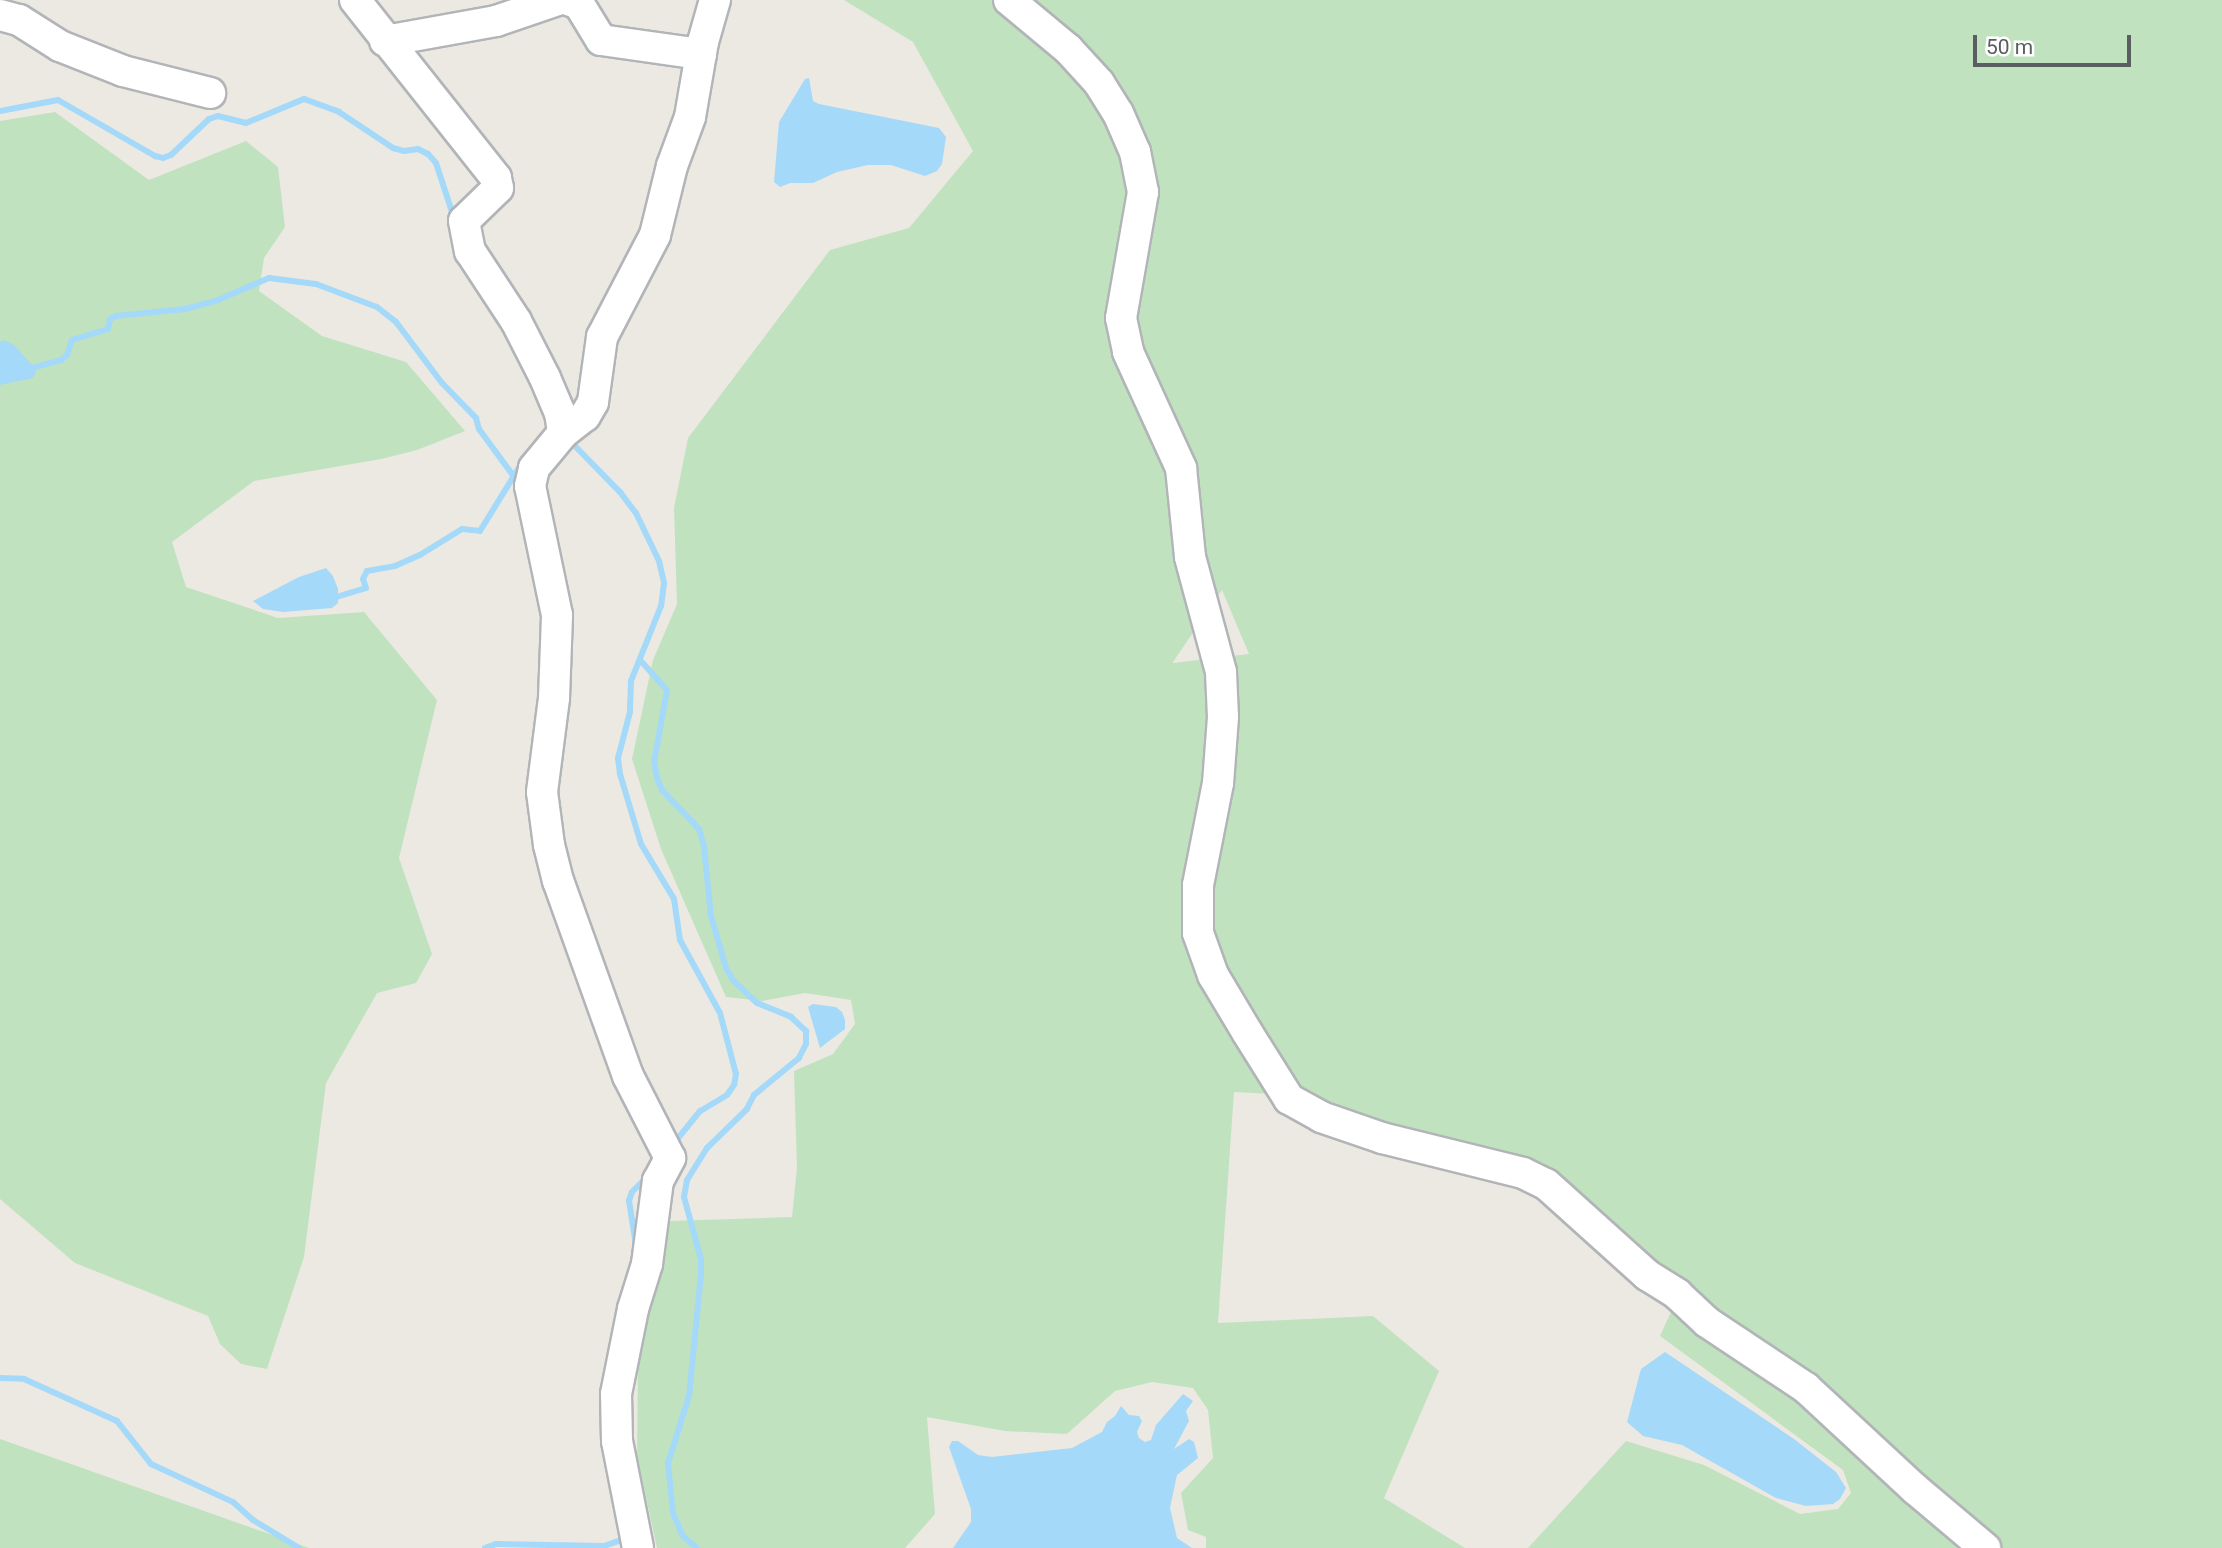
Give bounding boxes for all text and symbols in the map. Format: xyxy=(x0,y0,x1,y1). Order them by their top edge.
scale bar xyxy=(1977,21,2134,65)
text: 50 m xyxy=(1986,35,2033,59)

